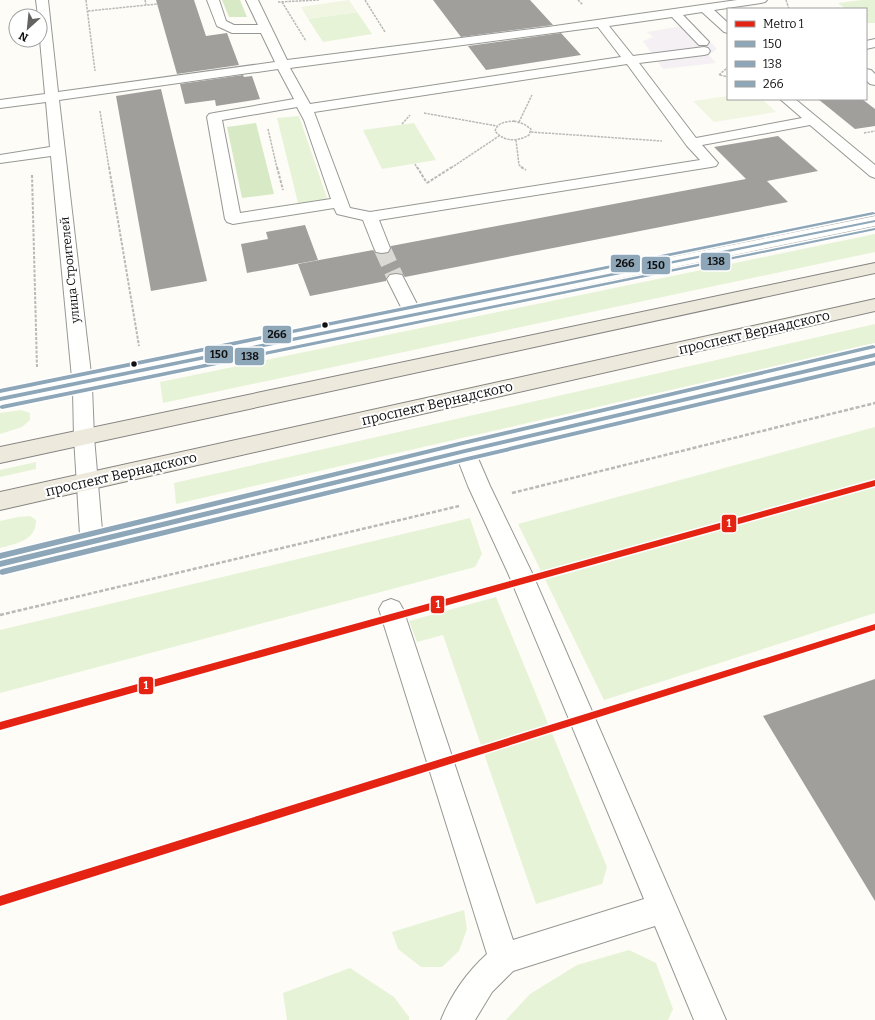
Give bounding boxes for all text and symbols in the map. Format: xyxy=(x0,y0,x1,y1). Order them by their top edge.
north arrow xyxy=(8,8,48,48)
legend xyxy=(727,8,867,100)
text: Metro 1 xyxy=(763,17,804,31)
text: N xyxy=(17,29,30,44)
text: 150 xyxy=(763,37,782,51)
text: 138 xyxy=(763,57,782,71)
text: 266 xyxy=(763,77,784,91)
street label: улица Строителей xyxy=(57,216,83,325)
line badge: 138 xyxy=(700,252,731,271)
line badge: 266 xyxy=(610,254,641,273)
text: 138 xyxy=(707,255,725,268)
line badge: 150 xyxy=(641,256,671,275)
text: 266 xyxy=(615,257,635,270)
text: 150 xyxy=(647,259,665,272)
street label: проспект Вернадского xyxy=(677,307,831,358)
unlabelled marker xyxy=(320,320,330,330)
line badge: 266 xyxy=(262,325,292,344)
text: 266 xyxy=(267,328,287,341)
line badge: 150 xyxy=(204,345,234,364)
line badge: 138 xyxy=(234,347,265,366)
text: 150 xyxy=(210,348,228,361)
text: 138 xyxy=(241,350,259,363)
unlabelled marker xyxy=(129,359,139,369)
street label: проспект Вернадского xyxy=(360,378,514,429)
street label: проспект Вернадского xyxy=(44,449,198,500)
line badge: 1 xyxy=(721,514,737,533)
text: 1 xyxy=(727,517,732,530)
line badge: 1 xyxy=(430,595,445,614)
text: 1 xyxy=(436,598,441,611)
line badge: 1 xyxy=(138,676,154,695)
text: 1 xyxy=(144,679,149,692)

